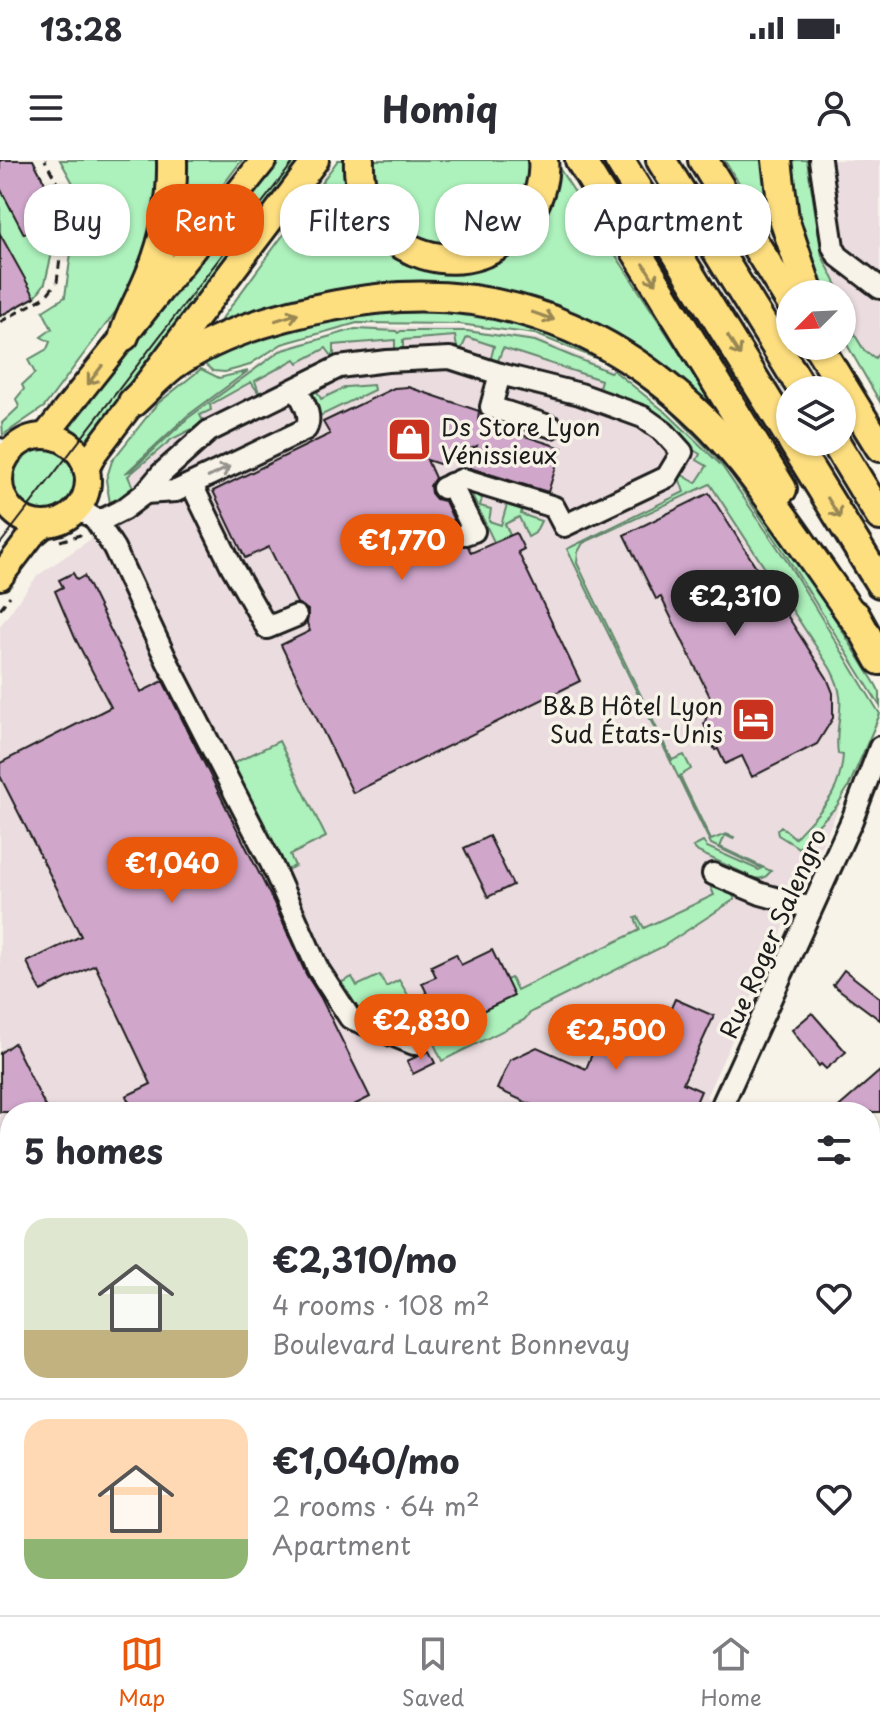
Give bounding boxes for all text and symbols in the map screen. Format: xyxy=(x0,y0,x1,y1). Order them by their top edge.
text: 13:28 xyxy=(40,6,123,51)
text: Homiq xyxy=(382,81,498,135)
icon: menu xyxy=(24,86,68,130)
icon: person xyxy=(812,86,856,130)
chip: Buy xyxy=(24,184,130,256)
chip: Rent xyxy=(146,184,264,256)
chip: Filters xyxy=(280,184,419,256)
chip: New xyxy=(435,184,549,256)
chip: Apartment xyxy=(565,184,771,256)
one-way arrow xyxy=(642,262,658,285)
north arrow xyxy=(776,280,856,360)
map controls xyxy=(776,280,856,456)
one-way arrow xyxy=(274,309,300,324)
one-way arrow xyxy=(530,309,555,324)
one-way arrow xyxy=(726,334,742,357)
one-way arrow xyxy=(86,364,103,385)
button: layers xyxy=(776,376,856,456)
place label: Ds Store Lyon Vénissieux xyxy=(441,408,600,472)
shop icon: Ds Store Lyon Vénissieux xyxy=(386,416,434,464)
one-way arrow xyxy=(207,464,231,479)
one-way arrow xyxy=(826,496,842,519)
pin: €1,770 xyxy=(337,514,467,582)
text: €1,770 xyxy=(358,520,446,559)
pin: €2,310 xyxy=(670,570,800,638)
text: €2,310 xyxy=(689,576,781,615)
place label: B&B Hôtel Lyon Sud États-Unis xyxy=(543,687,723,751)
hotel icon: B&B Hôtel Lyon Sud États-Unis xyxy=(730,695,778,743)
street label: Rue Roger Salengro xyxy=(710,822,834,1044)
pin: €1,040 xyxy=(107,837,237,905)
text: €1,040 xyxy=(125,843,219,882)
pin: €2,830 xyxy=(356,994,486,1062)
text: €2,830 xyxy=(372,1000,470,1039)
pin: €2,500 xyxy=(551,1004,681,1072)
text: €2,500 xyxy=(566,1010,666,1049)
text: 5 homes xyxy=(24,1124,163,1176)
icon: filters xyxy=(812,1128,856,1172)
text: €2,310/mo xyxy=(272,1233,457,1285)
icon: home xyxy=(88,1250,184,1346)
icon: heart xyxy=(812,1276,856,1320)
text: 4 rooms · 108 m² xyxy=(272,1285,490,1324)
text: Boulevard Laurent Bonnevay xyxy=(272,1324,630,1363)
text: €1,040/mo xyxy=(272,1434,460,1486)
icon: home xyxy=(88,1451,184,1547)
icon: heart xyxy=(812,1477,856,1521)
text: 2 rooms · 64 m² xyxy=(272,1486,480,1525)
text: Apartment xyxy=(272,1525,411,1564)
tab: Map xyxy=(118,1632,165,1713)
tab: Saved xyxy=(402,1632,464,1713)
tab: Home xyxy=(701,1632,762,1713)

